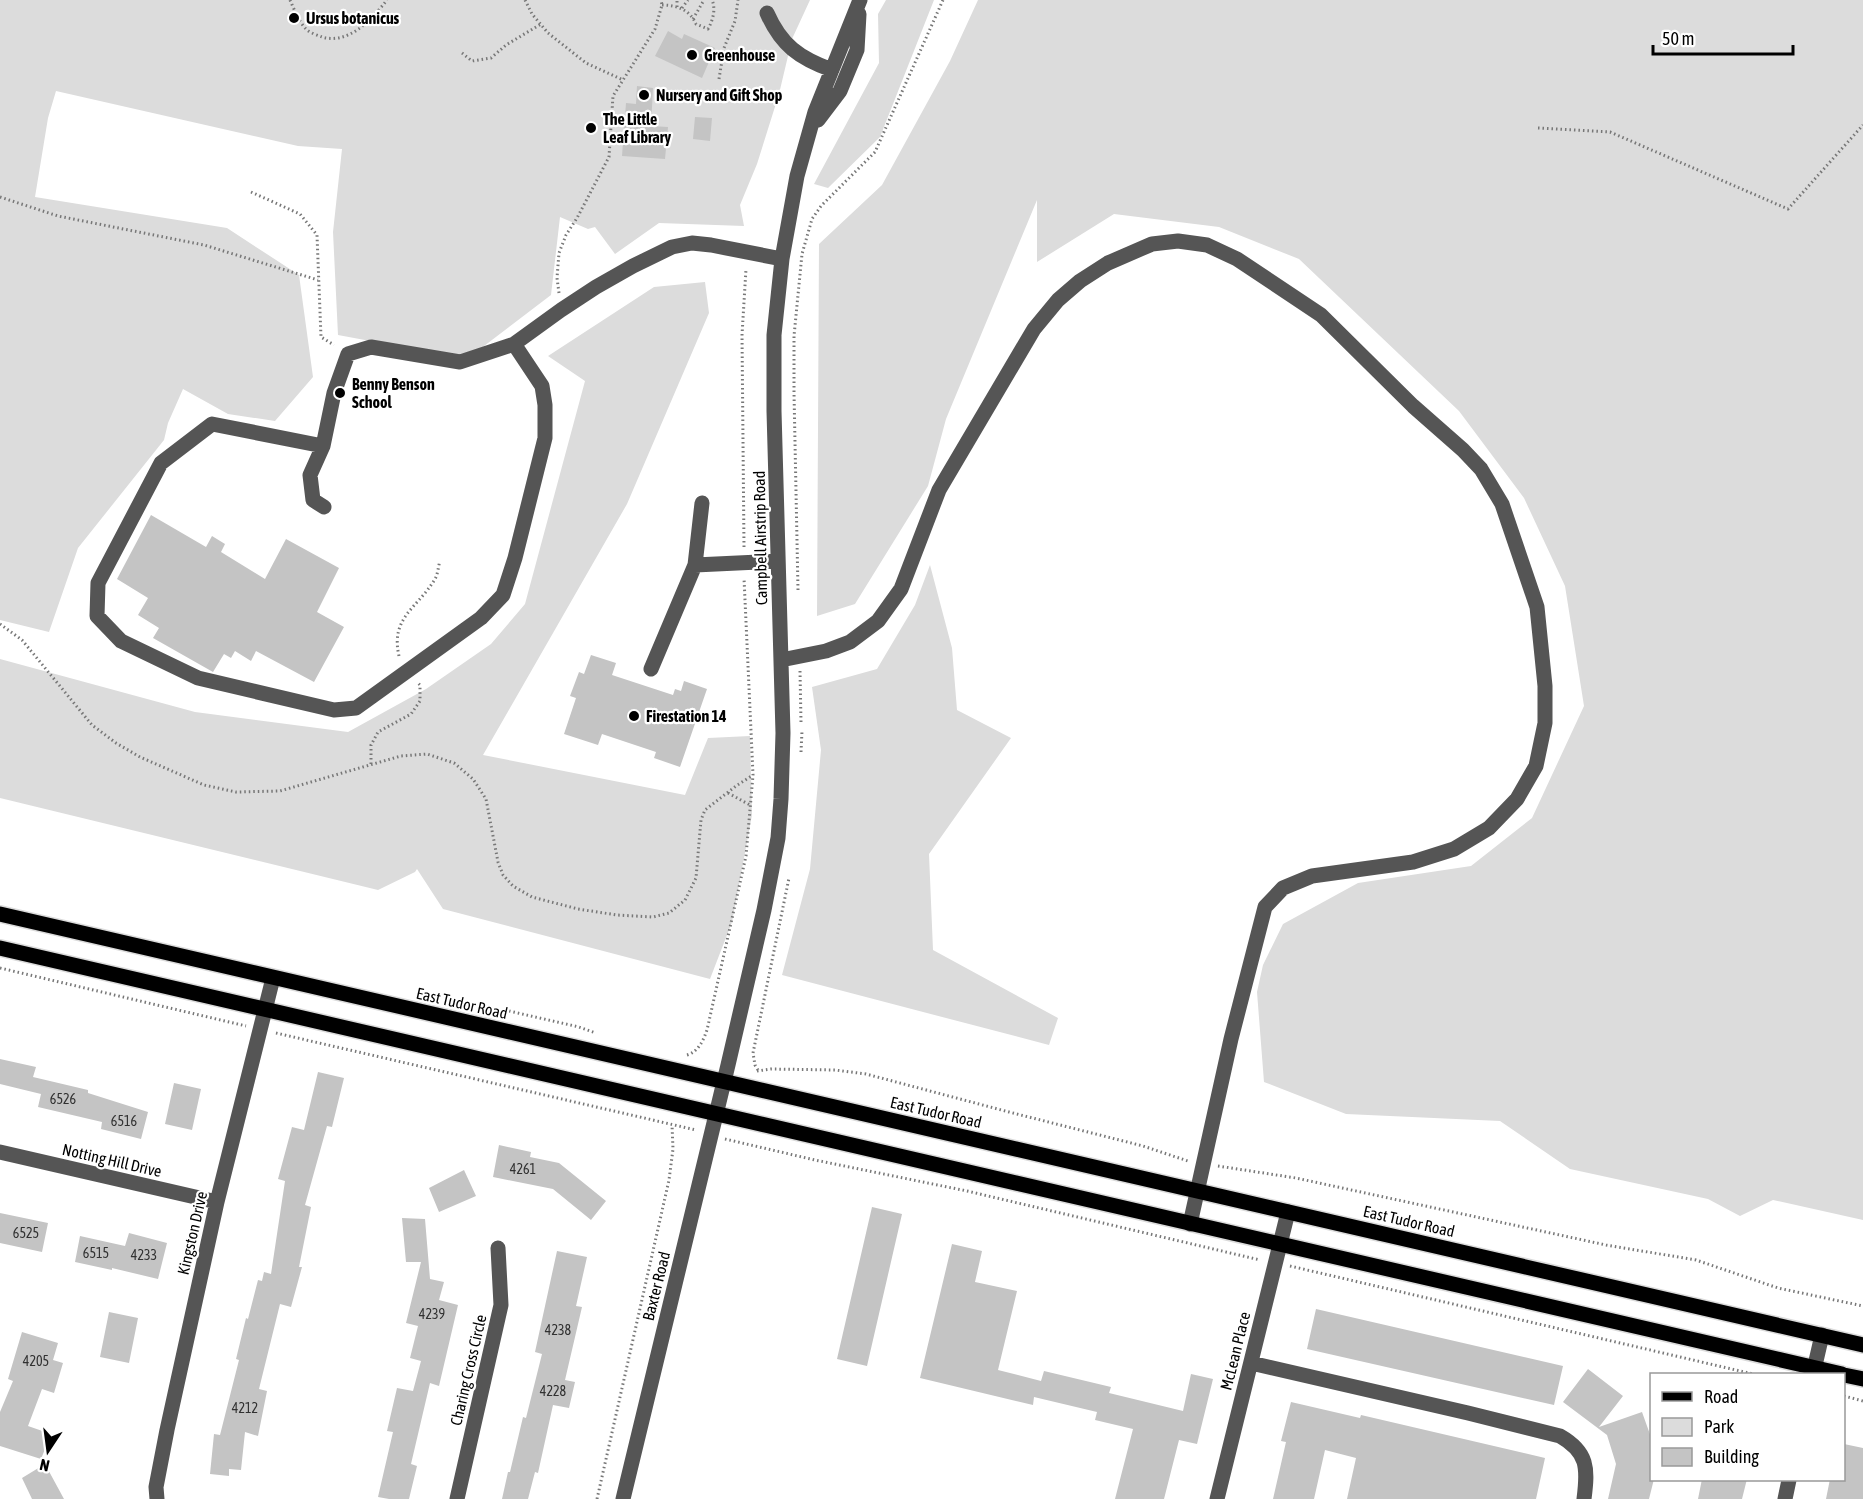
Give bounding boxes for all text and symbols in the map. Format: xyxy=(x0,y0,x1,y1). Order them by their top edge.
place label: Ursus botanicus xyxy=(306,9,400,27)
marker: Ursus botanicus xyxy=(287,11,301,25)
scale bar xyxy=(1653,18,1792,56)
text: 50 m xyxy=(1662,28,1694,49)
place label: Greenhouse xyxy=(704,46,775,64)
marker: Greenhouse xyxy=(685,48,699,62)
place label: Nursery and Gift Shop xyxy=(656,86,783,104)
marker: Nursery and Gift Shop xyxy=(637,88,651,102)
place label: The Little Leaf Library xyxy=(603,110,672,146)
marker: The Little Leaf Library xyxy=(584,121,598,135)
place label: Benny Benson School xyxy=(352,375,435,411)
marker: Benny Benson School xyxy=(333,386,347,400)
street label: Campbell Airstrip Road xyxy=(750,471,771,605)
place label: Firestation 14 xyxy=(646,707,727,725)
marker: Firestation 14 xyxy=(627,709,641,723)
street label: East Tudor Road xyxy=(415,984,509,1022)
house number: 6526 xyxy=(50,1091,77,1107)
street label: East Tudor Road xyxy=(889,1093,983,1131)
house number: 6516 xyxy=(111,1113,138,1129)
street label: Notting Hill Drive xyxy=(60,1140,163,1181)
house number: 4261 xyxy=(510,1161,536,1177)
street label: Kingston Drive xyxy=(174,1190,211,1277)
street label: East Tudor Road xyxy=(1362,1202,1456,1240)
house number: 6525 xyxy=(13,1225,39,1241)
house number: 6515 xyxy=(83,1245,109,1261)
house number: 4233 xyxy=(131,1247,157,1263)
street label: Baxter Road xyxy=(639,1250,673,1322)
house number: 4239 xyxy=(419,1306,445,1322)
street label: McLean Place xyxy=(1217,1310,1253,1392)
street label: Charing Cross Circle xyxy=(446,1313,491,1428)
house number: 4238 xyxy=(545,1322,572,1338)
house number: 4205 xyxy=(23,1353,49,1369)
legend xyxy=(1650,1373,1845,1481)
house number: 4228 xyxy=(540,1383,567,1399)
text: Road xyxy=(1704,1386,1738,1407)
house number: 4212 xyxy=(232,1400,258,1416)
text: Park xyxy=(1704,1416,1734,1437)
north arrow xyxy=(18,1421,78,1481)
text: Building xyxy=(1704,1446,1759,1467)
text: N xyxy=(38,1456,51,1475)

